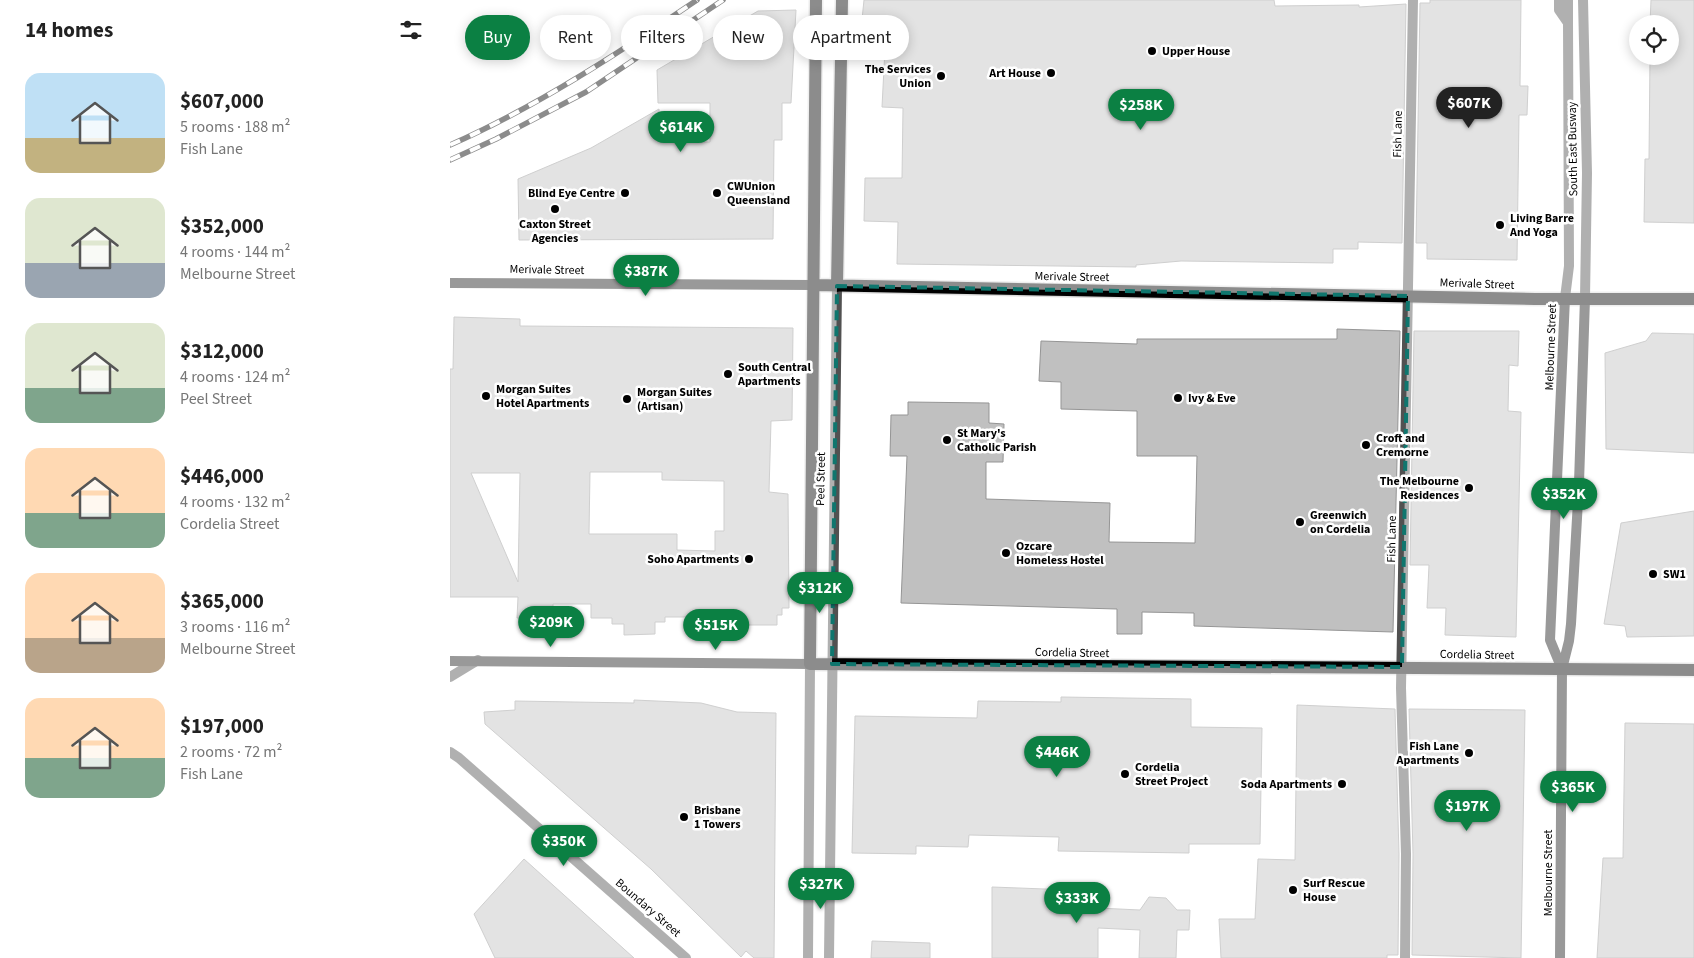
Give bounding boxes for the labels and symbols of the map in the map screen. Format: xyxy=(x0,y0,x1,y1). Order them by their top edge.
place label: Upper House xyxy=(1162,43,1230,60)
marker: Upper House xyxy=(1146,45,1158,57)
place label: The Services Union xyxy=(865,61,931,92)
place label: Art House xyxy=(988,65,1041,82)
marker: Art House xyxy=(1045,67,1057,79)
marker: The Services Union xyxy=(935,70,947,82)
pin: $607K xyxy=(1434,86,1504,129)
pin: $258K xyxy=(1106,88,1176,131)
street label: South East Busway xyxy=(1564,101,1582,197)
pin: $614K xyxy=(646,110,716,153)
street label: Fish Lane xyxy=(1389,110,1407,158)
place label: CWUnion Queensland xyxy=(727,178,790,209)
place label: Blind Eye Centre xyxy=(528,185,615,202)
marker: Blind Eye Centre xyxy=(619,187,631,199)
marker: CWUnion Queensland xyxy=(711,187,723,199)
marker: Caxton Street Agencies xyxy=(549,203,561,215)
place label: Living Barre And Yoga xyxy=(1509,210,1574,241)
place label: Caxton Street Agencies xyxy=(519,216,591,247)
marker: Living Barre And Yoga xyxy=(1494,219,1506,231)
pin: $387K xyxy=(611,254,681,297)
street label: Merivale Street xyxy=(510,261,584,279)
street label: Merivale Street xyxy=(1035,268,1109,286)
street label: Merivale Street xyxy=(1439,274,1515,294)
street label: Melbourne Street xyxy=(1541,303,1561,391)
place label: South Central Apartments xyxy=(737,359,811,390)
marker: South Central Apartments xyxy=(722,368,734,380)
place label: Morgan Suites Hotel Apartments xyxy=(496,381,589,412)
place label: Morgan Suites (Artisan) xyxy=(637,384,712,415)
marker: Morgan Suites Hotel Apartments xyxy=(480,390,492,402)
place label: Ivy & Eve xyxy=(1188,390,1236,407)
marker: Ivy & Eve xyxy=(1172,392,1184,404)
marker: Morgan Suites (Artisan) xyxy=(621,393,633,405)
place label: St Mary's Catholic Parish xyxy=(957,425,1036,456)
place label: Croft and Cremorne xyxy=(1376,430,1429,461)
marker: St Mary's Catholic Parish xyxy=(941,434,953,446)
marker: Croft and Cremorne xyxy=(1360,439,1372,451)
street label: Peel Street xyxy=(812,452,830,506)
place label: The Melbourne Residences xyxy=(1380,473,1459,504)
pin: $352K xyxy=(1529,478,1599,520)
marker: The Melbourne Residences xyxy=(1463,482,1475,494)
place label: Greenwich on Cordelia xyxy=(1310,507,1370,538)
street label: Fish Lane xyxy=(1383,515,1401,563)
marker: Greenwich on Cordelia xyxy=(1294,516,1306,528)
place label: Ozcare Homeless Hostel xyxy=(1016,538,1104,569)
marker: Ozcare Homeless Hostel xyxy=(1000,547,1012,559)
place label: Soho Apartments xyxy=(647,551,739,568)
marker: Soho Apartments xyxy=(743,553,755,565)
place label: SW1 xyxy=(1663,566,1686,583)
marker: SW1 xyxy=(1647,568,1659,580)
pin: $312K xyxy=(785,572,855,614)
pin: $209K xyxy=(516,606,586,648)
pin: $515K xyxy=(681,608,751,651)
street label: Cordelia Street xyxy=(1035,644,1109,662)
street label: Cordelia Street xyxy=(1440,646,1514,664)
pin: $446K xyxy=(1022,736,1092,778)
place label: Fish Lane Apartments xyxy=(1396,738,1459,769)
marker: Fish Lane Apartments xyxy=(1463,747,1475,759)
place label: Cordelia Street Project xyxy=(1135,759,1208,790)
marker: Cordelia Street Project xyxy=(1119,768,1131,780)
pin: $365K xyxy=(1538,770,1608,813)
place label: Soda Apartments xyxy=(1241,776,1332,793)
marker: Soda Apartments xyxy=(1336,778,1348,790)
pin: $197K xyxy=(1432,790,1502,832)
place label: Brisbane 1 Towers xyxy=(694,802,741,833)
marker: Brisbane 1 Towers xyxy=(678,811,690,823)
pin: $350K xyxy=(529,824,599,867)
street label: Melbourne Street xyxy=(1540,830,1557,916)
pin: $327K xyxy=(786,868,856,910)
street label: Boundary Street xyxy=(612,875,684,941)
place label: Surf Rescue House xyxy=(1303,875,1365,906)
pin: $333K xyxy=(1042,882,1112,924)
marker: Surf Rescue House xyxy=(1287,884,1299,896)

